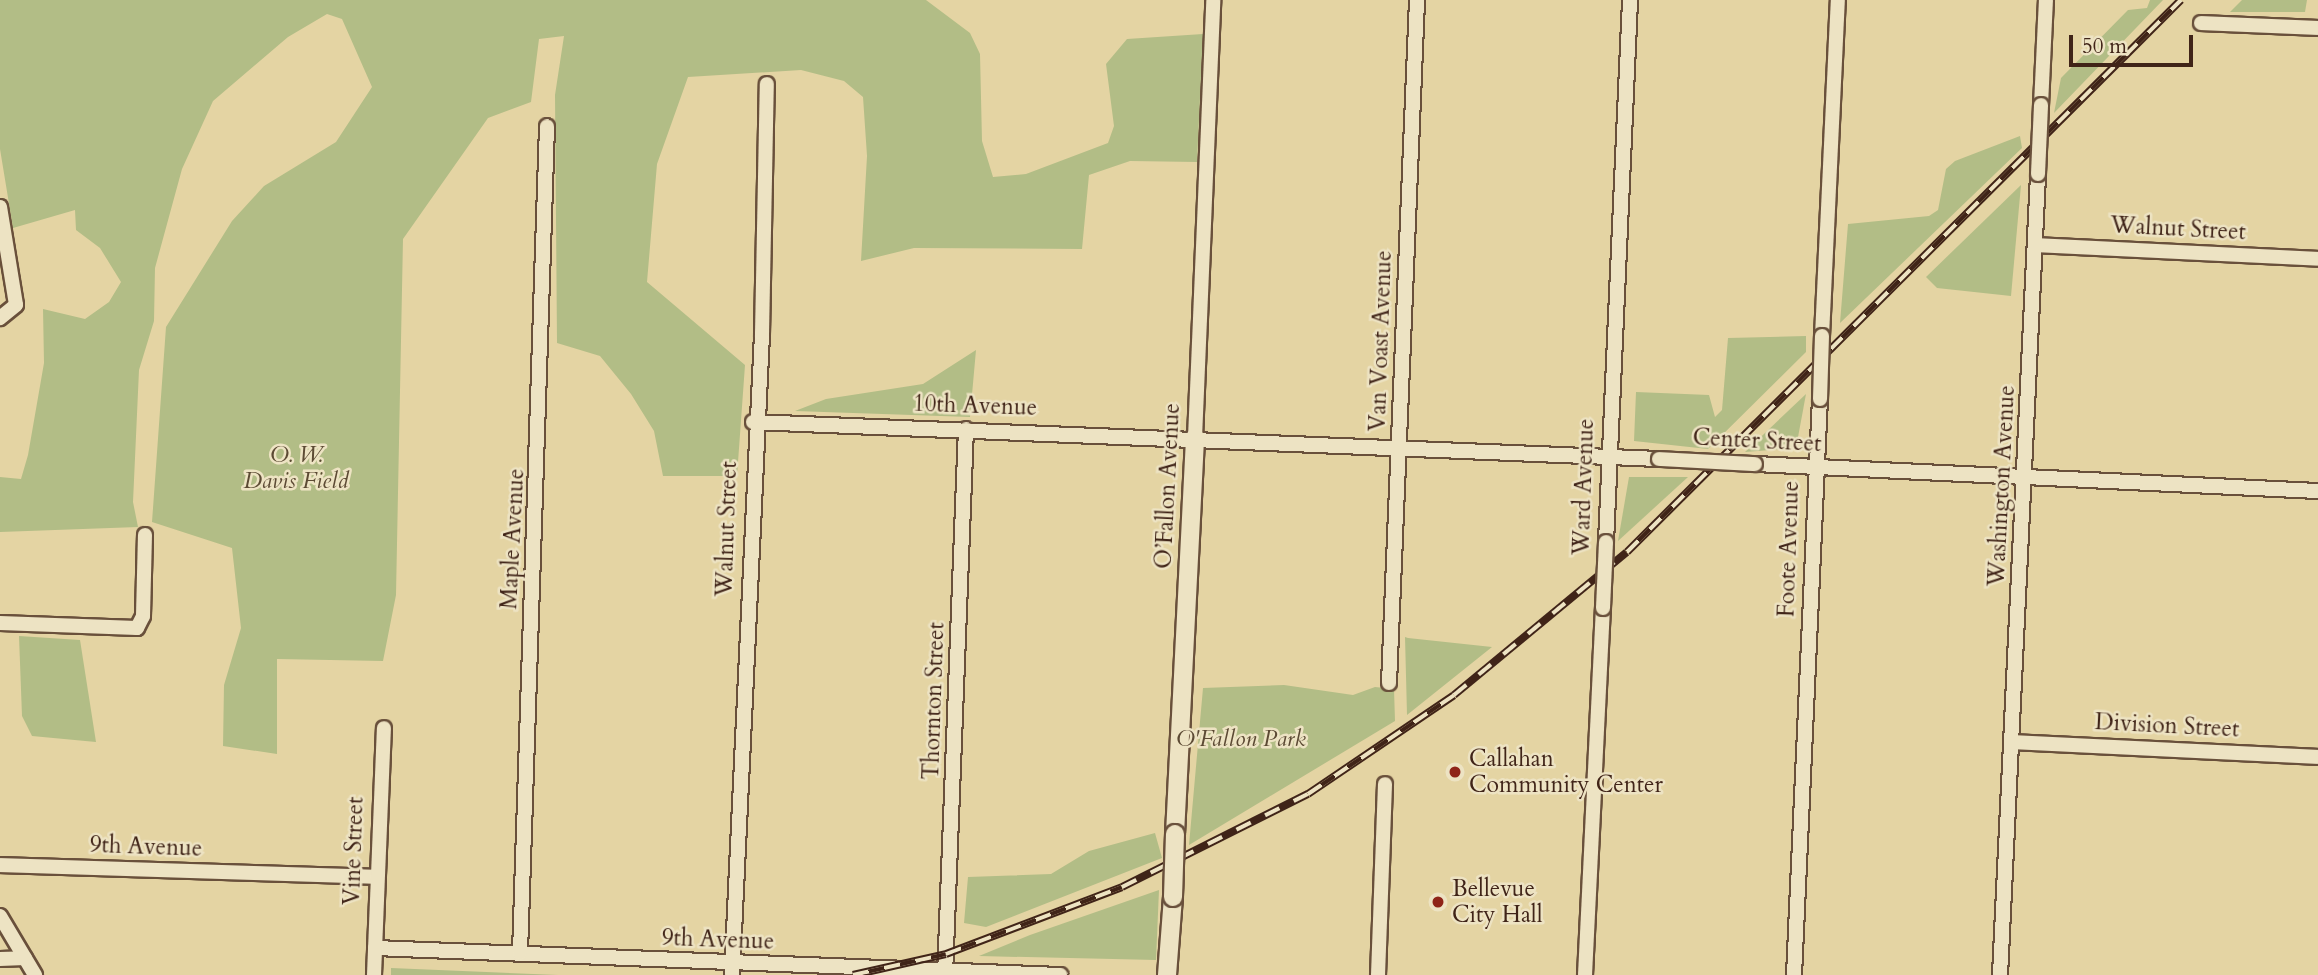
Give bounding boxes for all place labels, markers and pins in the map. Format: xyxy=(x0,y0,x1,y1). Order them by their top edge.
place label: Callahan Community Center xyxy=(1469,745,1663,799)
marker: Callahan Community Center xyxy=(1447,764,1463,780)
place label: Bellevue City Hall xyxy=(1452,875,1543,929)
marker: Bellevue City Hall xyxy=(1430,894,1446,910)

